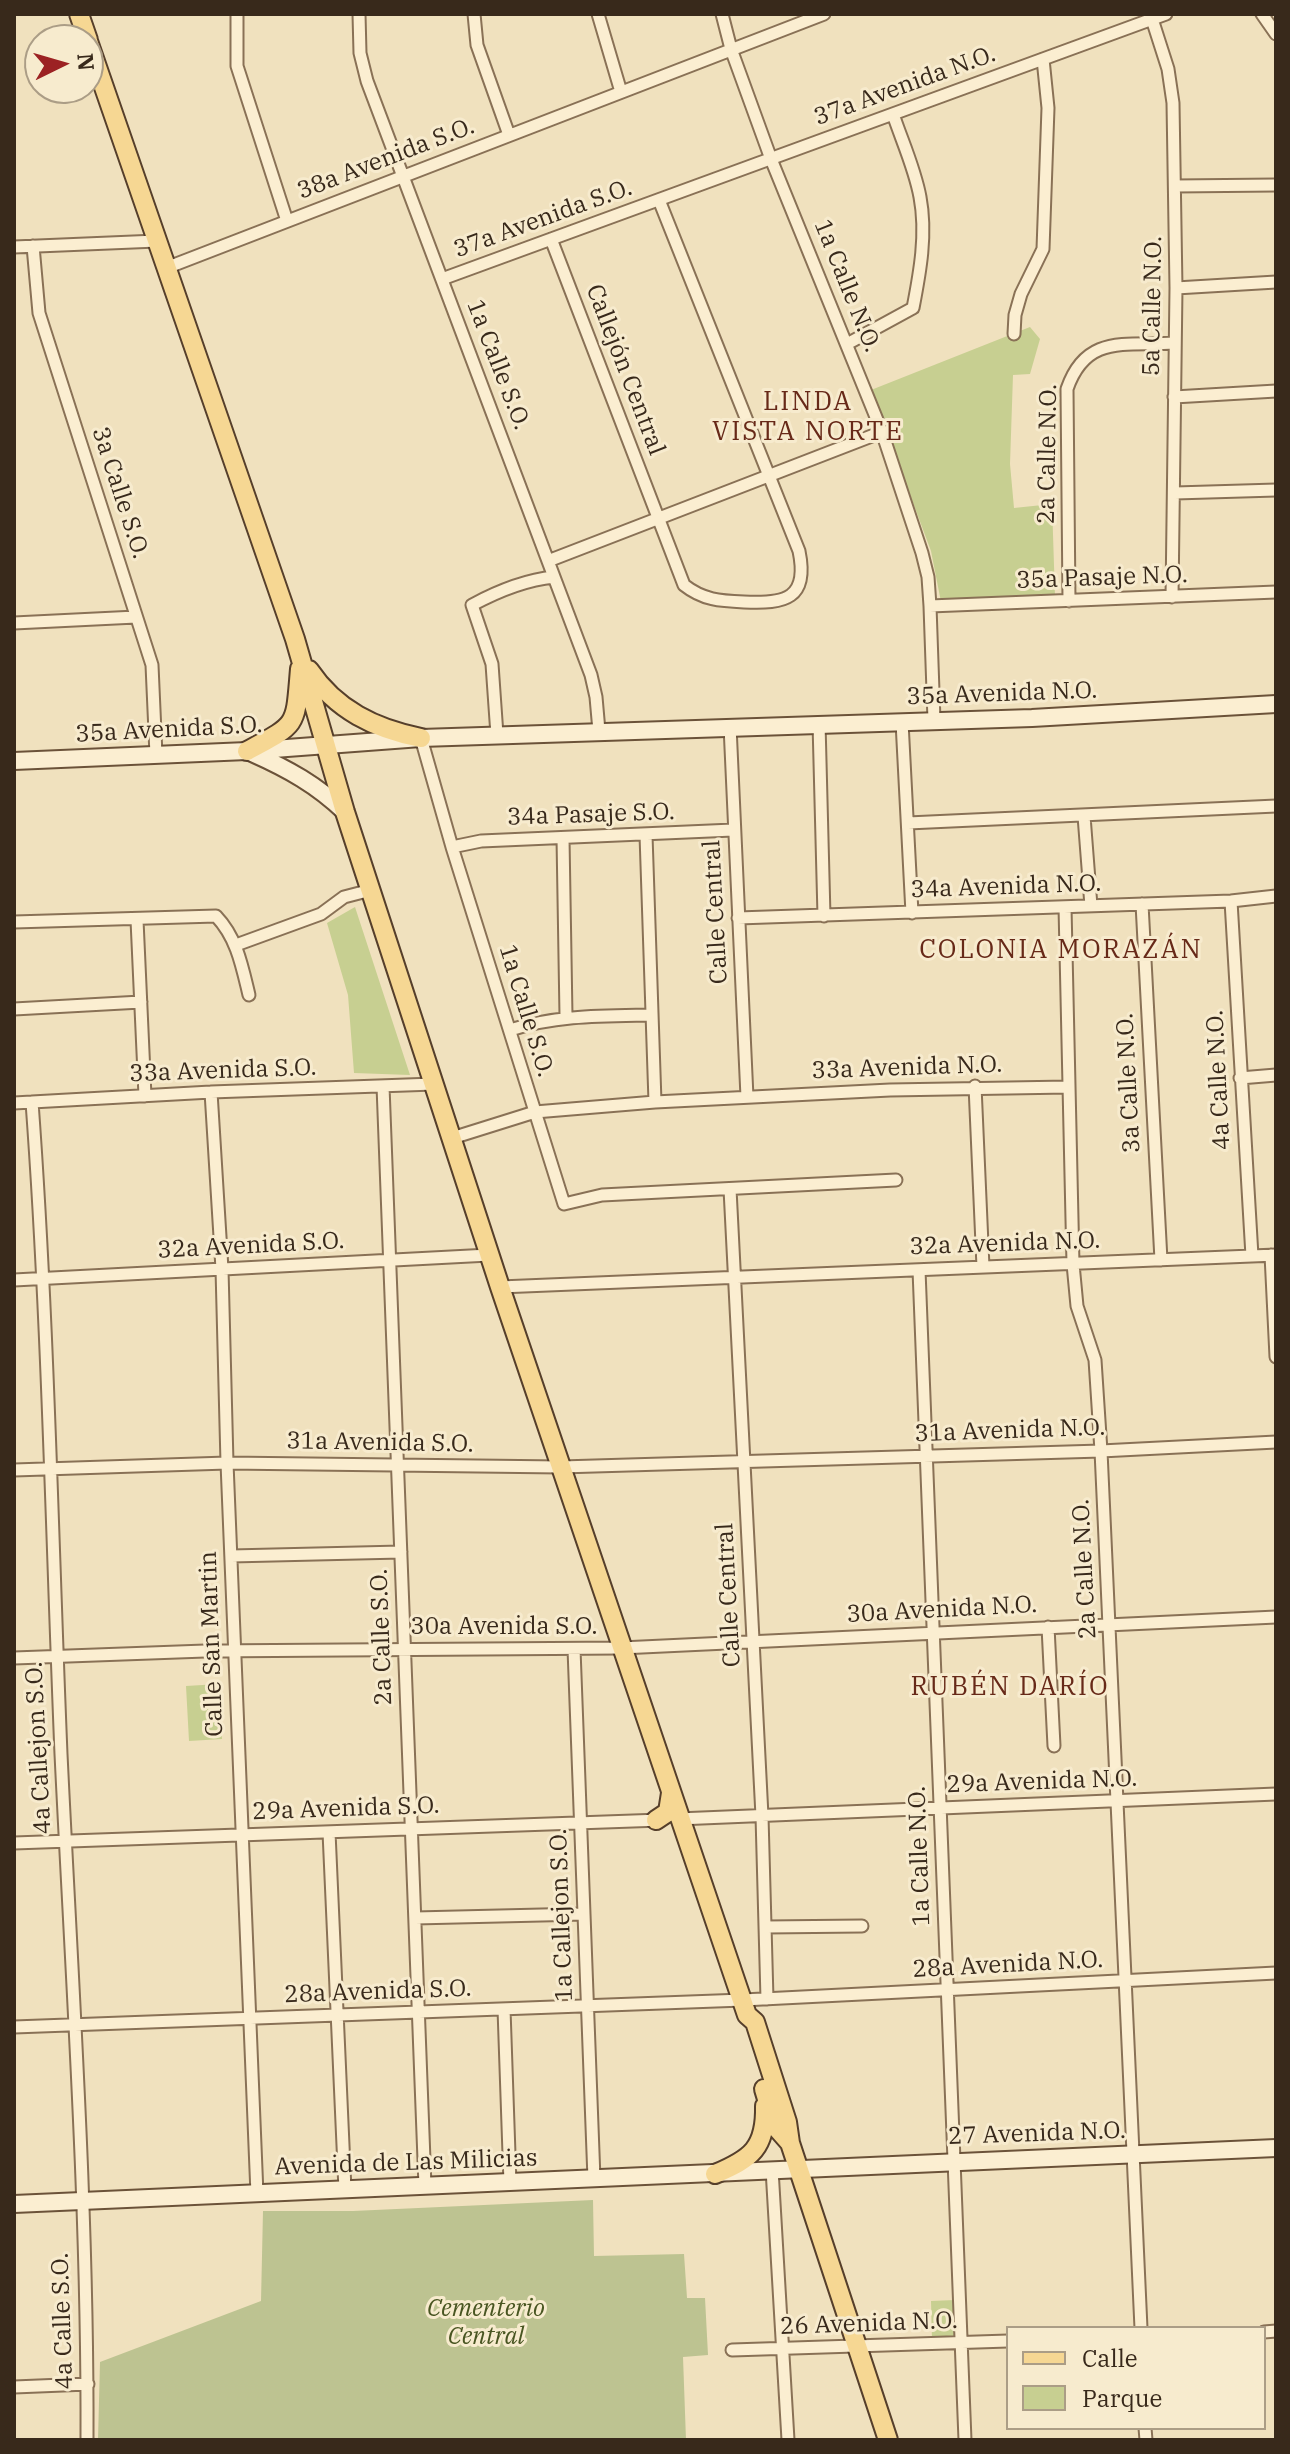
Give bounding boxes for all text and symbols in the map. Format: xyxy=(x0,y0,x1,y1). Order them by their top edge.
north arrow xyxy=(24,24,104,104)
street label: 37a Avenida N.O. xyxy=(810,40,1000,132)
text: N xyxy=(71,52,102,72)
street label: 38a Avenida S.O. xyxy=(293,112,479,206)
street label: 37a Avenida S.O. xyxy=(450,173,636,265)
street label: 1a Calle N.O. xyxy=(807,216,887,356)
street label: 5a Calle N.O. xyxy=(1137,236,1169,376)
street label: Callejón Central xyxy=(579,281,671,459)
street label: 1a Calle S.O. xyxy=(460,296,536,434)
street label: 2a Calle N.O. xyxy=(1032,384,1064,524)
district label: LINDA VISTA NORTE xyxy=(712,386,904,448)
street label: 3a Calle S.O. xyxy=(85,423,155,563)
street label: 35a Pasaje N.O. xyxy=(1016,561,1188,595)
street label: 35a Avenida N.O. xyxy=(906,676,1098,712)
street label: 35a Avenida S.O. xyxy=(75,711,263,749)
street label: 34a Pasaje S.O. xyxy=(506,798,676,832)
street label: Calle Central xyxy=(698,839,734,985)
street label: 34a Avenida N.O. xyxy=(910,869,1102,905)
district label: COLONIA MORAZÁN xyxy=(919,934,1203,966)
street label: 1a Calle S.O. xyxy=(492,941,560,1081)
street label: 4a Calle N.O. xyxy=(1201,1009,1237,1151)
street label: 3a Calle N.O. xyxy=(1111,1012,1147,1154)
street label: 33a Avenida N.O. xyxy=(811,1050,1003,1086)
street label: 33a Avenida S.O. xyxy=(129,1053,317,1089)
street label: 32a Avenida N.O. xyxy=(909,1226,1101,1262)
street label: 32a Avenida S.O. xyxy=(157,1227,345,1265)
street label: 31a Avenida N.O. xyxy=(914,1413,1106,1449)
street label: 31a Avenida S.O. xyxy=(286,1427,474,1459)
street label: 2a Calle N.O. xyxy=(1067,1498,1103,1640)
street label: Calle Central xyxy=(711,1522,747,1668)
street label: Calle San Martin xyxy=(194,1551,230,1737)
street label: 2a Calle S.O. xyxy=(365,1568,399,1706)
street label: 30a Avenida N.O. xyxy=(846,1591,1038,1629)
street label: 30a Avenida S.O. xyxy=(410,1613,598,1641)
street label: 4a Callejon S.O. xyxy=(20,1661,58,1835)
district label: RUBÉN DARÍO xyxy=(910,1671,1110,1703)
street label: 29a Avenida N.O. xyxy=(946,1764,1138,1800)
street label: 1a Calle N.O. xyxy=(903,1785,937,1927)
street label: 29a Avenida S.O. xyxy=(252,1791,440,1827)
street label: 1a Callejon S.O. xyxy=(545,1828,579,2002)
street label: 28a Avenida N.O. xyxy=(912,1946,1104,1984)
street label: 28a Avenida S.O. xyxy=(284,1974,472,2010)
street label: 27 Avenida N.O. xyxy=(948,2117,1126,2151)
street label: Avenida de Las Milicias xyxy=(274,2144,538,2182)
street label: 4a Calle S.O. xyxy=(46,2252,80,2390)
park label: Cementerio Central xyxy=(427,2295,545,2351)
street label: 26 Avenida N.O. xyxy=(780,2307,958,2341)
legend xyxy=(1006,2326,1266,2430)
text: Calle xyxy=(1082,2342,1138,2374)
text: Parque xyxy=(1082,2382,1162,2414)

